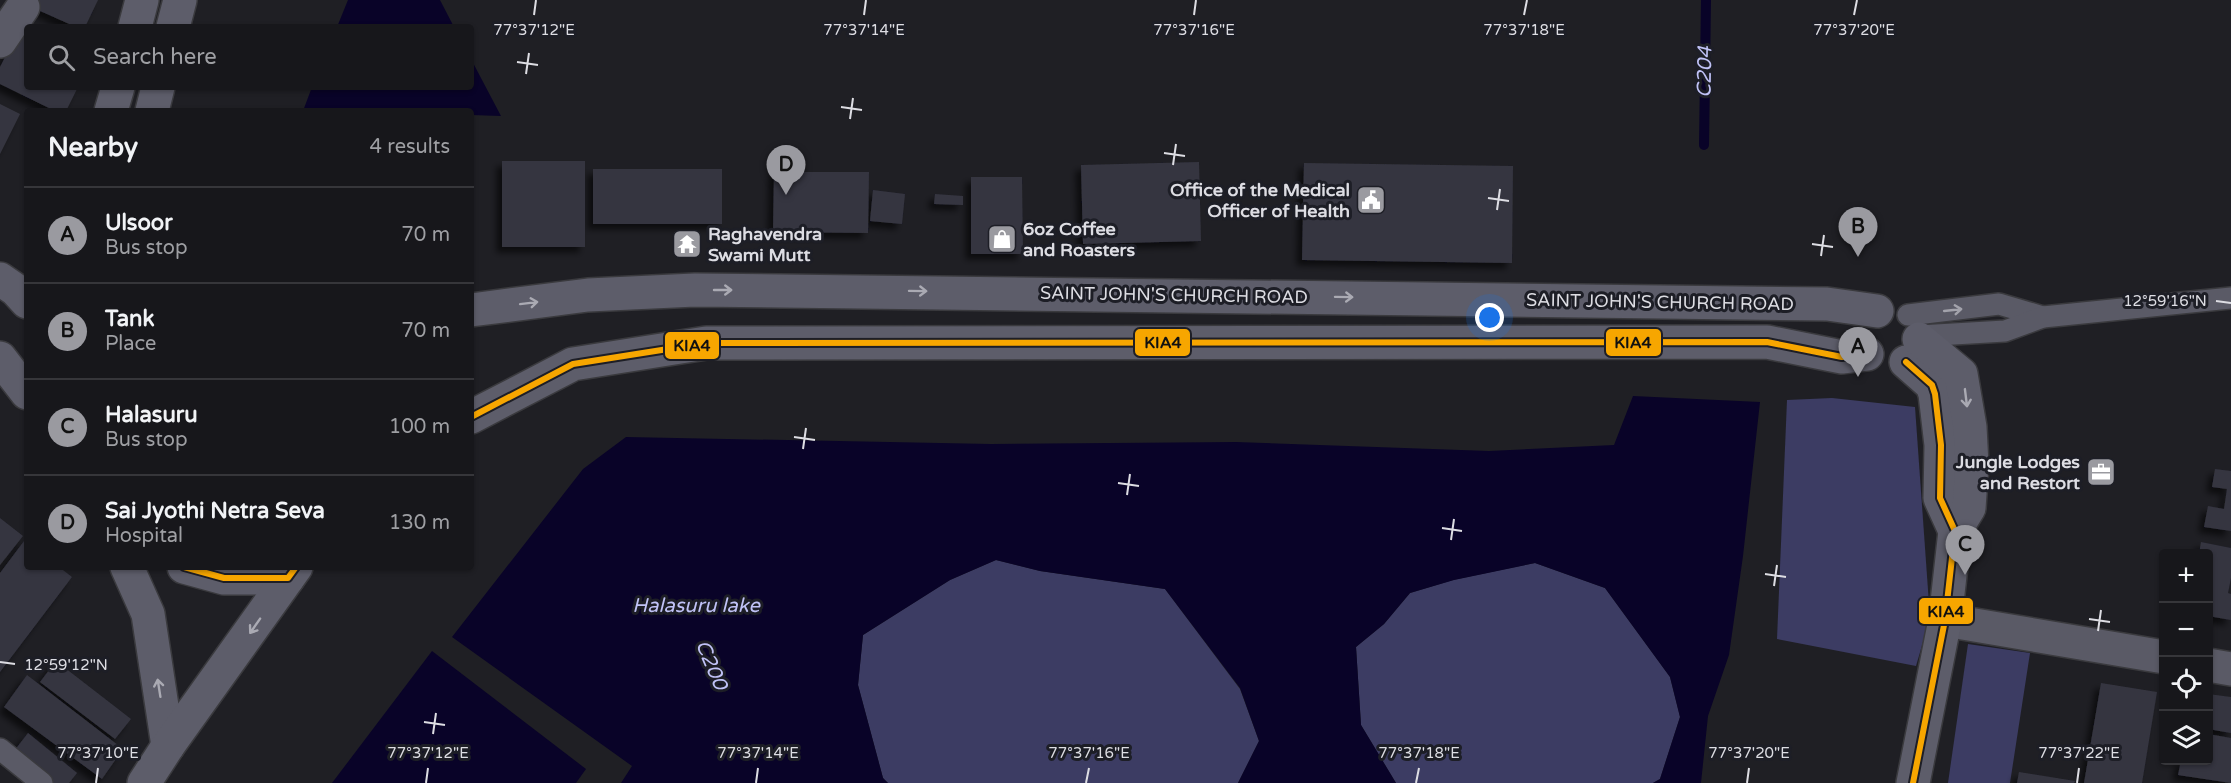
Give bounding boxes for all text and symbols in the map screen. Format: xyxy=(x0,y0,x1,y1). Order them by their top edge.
text: 77°37'12"E xyxy=(493,21,575,39)
text: 77°37'14"E xyxy=(823,21,905,39)
text: 77°37'16"E xyxy=(1153,21,1235,39)
text: 77°37'18"E xyxy=(1483,21,1565,39)
text: 77°37'20"E xyxy=(1813,21,1895,39)
search box xyxy=(24,24,474,90)
icon: search xyxy=(45,41,78,74)
text: Search here xyxy=(93,44,217,70)
water label: C204 xyxy=(1693,45,1717,98)
text: Nearby xyxy=(48,132,138,163)
text: 4 results xyxy=(370,135,450,159)
pin: D xyxy=(766,146,806,195)
place label: Office of the Medical Officer of Health xyxy=(1170,179,1350,222)
public building icon: Office of the Medical Officer of Health xyxy=(1355,184,1387,216)
pin: B xyxy=(1838,208,1878,257)
text: Ulsoor xyxy=(105,210,173,236)
place label: 6oz Coffee and Roasters xyxy=(1023,218,1135,261)
text: A xyxy=(60,223,75,247)
text: 70 m xyxy=(401,223,450,247)
place label: Raghavendra Swami Mutt xyxy=(708,223,822,266)
shop icon: 6oz Coffee and Roasters xyxy=(986,223,1018,255)
temple icon: Raghavendra Swami Mutt xyxy=(671,228,703,260)
text: Bus stop xyxy=(105,236,188,260)
street label: SAINT JOHN'S CHURCH ROAD xyxy=(1040,282,1308,308)
one-way arrow xyxy=(713,284,733,296)
one-way arrow xyxy=(908,286,928,297)
street label: SAINT JOHN'S CHURCH ROAD xyxy=(1526,289,1794,315)
one-way arrow xyxy=(1334,291,1354,303)
text: 12°59'16"N xyxy=(2123,292,2207,310)
one-way arrow xyxy=(519,297,538,308)
your location xyxy=(1475,303,1504,332)
one-way arrow xyxy=(1943,304,1963,315)
text: Tank xyxy=(105,306,154,332)
text: B xyxy=(61,319,74,343)
text: 70 m xyxy=(401,319,450,343)
line badge: KIA4 xyxy=(1134,328,1191,357)
line badge: KIA4 xyxy=(1605,328,1662,357)
pin: A xyxy=(1838,328,1878,377)
line badge: KIA4 xyxy=(664,331,720,360)
text: Place xyxy=(105,332,156,356)
text: KIA4 xyxy=(1144,333,1182,353)
text: KIA4 xyxy=(1614,333,1652,353)
text: KIA4 xyxy=(673,336,711,356)
one-way arrow xyxy=(1961,388,1972,408)
text: Halasuru xyxy=(105,402,198,428)
text: C xyxy=(61,415,74,439)
text: 100 m xyxy=(389,415,450,439)
text: Bus stop xyxy=(105,428,188,452)
place label: Jungle Lodges and Restort xyxy=(1955,451,2080,494)
office icon: Jungle Lodges and Restort xyxy=(2085,456,2117,488)
text: Sai Jyothi Netra Seva xyxy=(105,498,325,524)
text: D xyxy=(60,511,75,535)
text: 130 m xyxy=(389,511,450,535)
text: Hospital xyxy=(105,524,183,548)
pin: C xyxy=(1946,526,1984,575)
map controls xyxy=(2159,549,2213,765)
button: + xyxy=(2159,549,2213,603)
water label: Halasuru lake xyxy=(632,594,761,618)
line badge: KIA4 xyxy=(1918,597,1974,625)
text: KIA4 xyxy=(1927,602,1965,622)
button: − xyxy=(2159,603,2213,657)
one-way arrow xyxy=(249,617,261,633)
water label: C200 xyxy=(690,637,733,695)
text: 12°59'12"N xyxy=(24,656,108,674)
button: locate xyxy=(2159,657,2213,711)
one-way arrow xyxy=(154,678,165,698)
button: layers xyxy=(2159,711,2213,765)
text: 77°37'10"E xyxy=(57,744,139,762)
text: 77°37'12"E xyxy=(387,744,469,762)
text: 77°37'14"E xyxy=(717,744,799,762)
text: 77°37'16"E xyxy=(1048,744,1130,762)
text: 77°37'18"E xyxy=(1378,744,1460,762)
text: 77°37'20"E xyxy=(1708,744,1790,762)
text: 77°37'22"E xyxy=(2038,744,2120,762)

